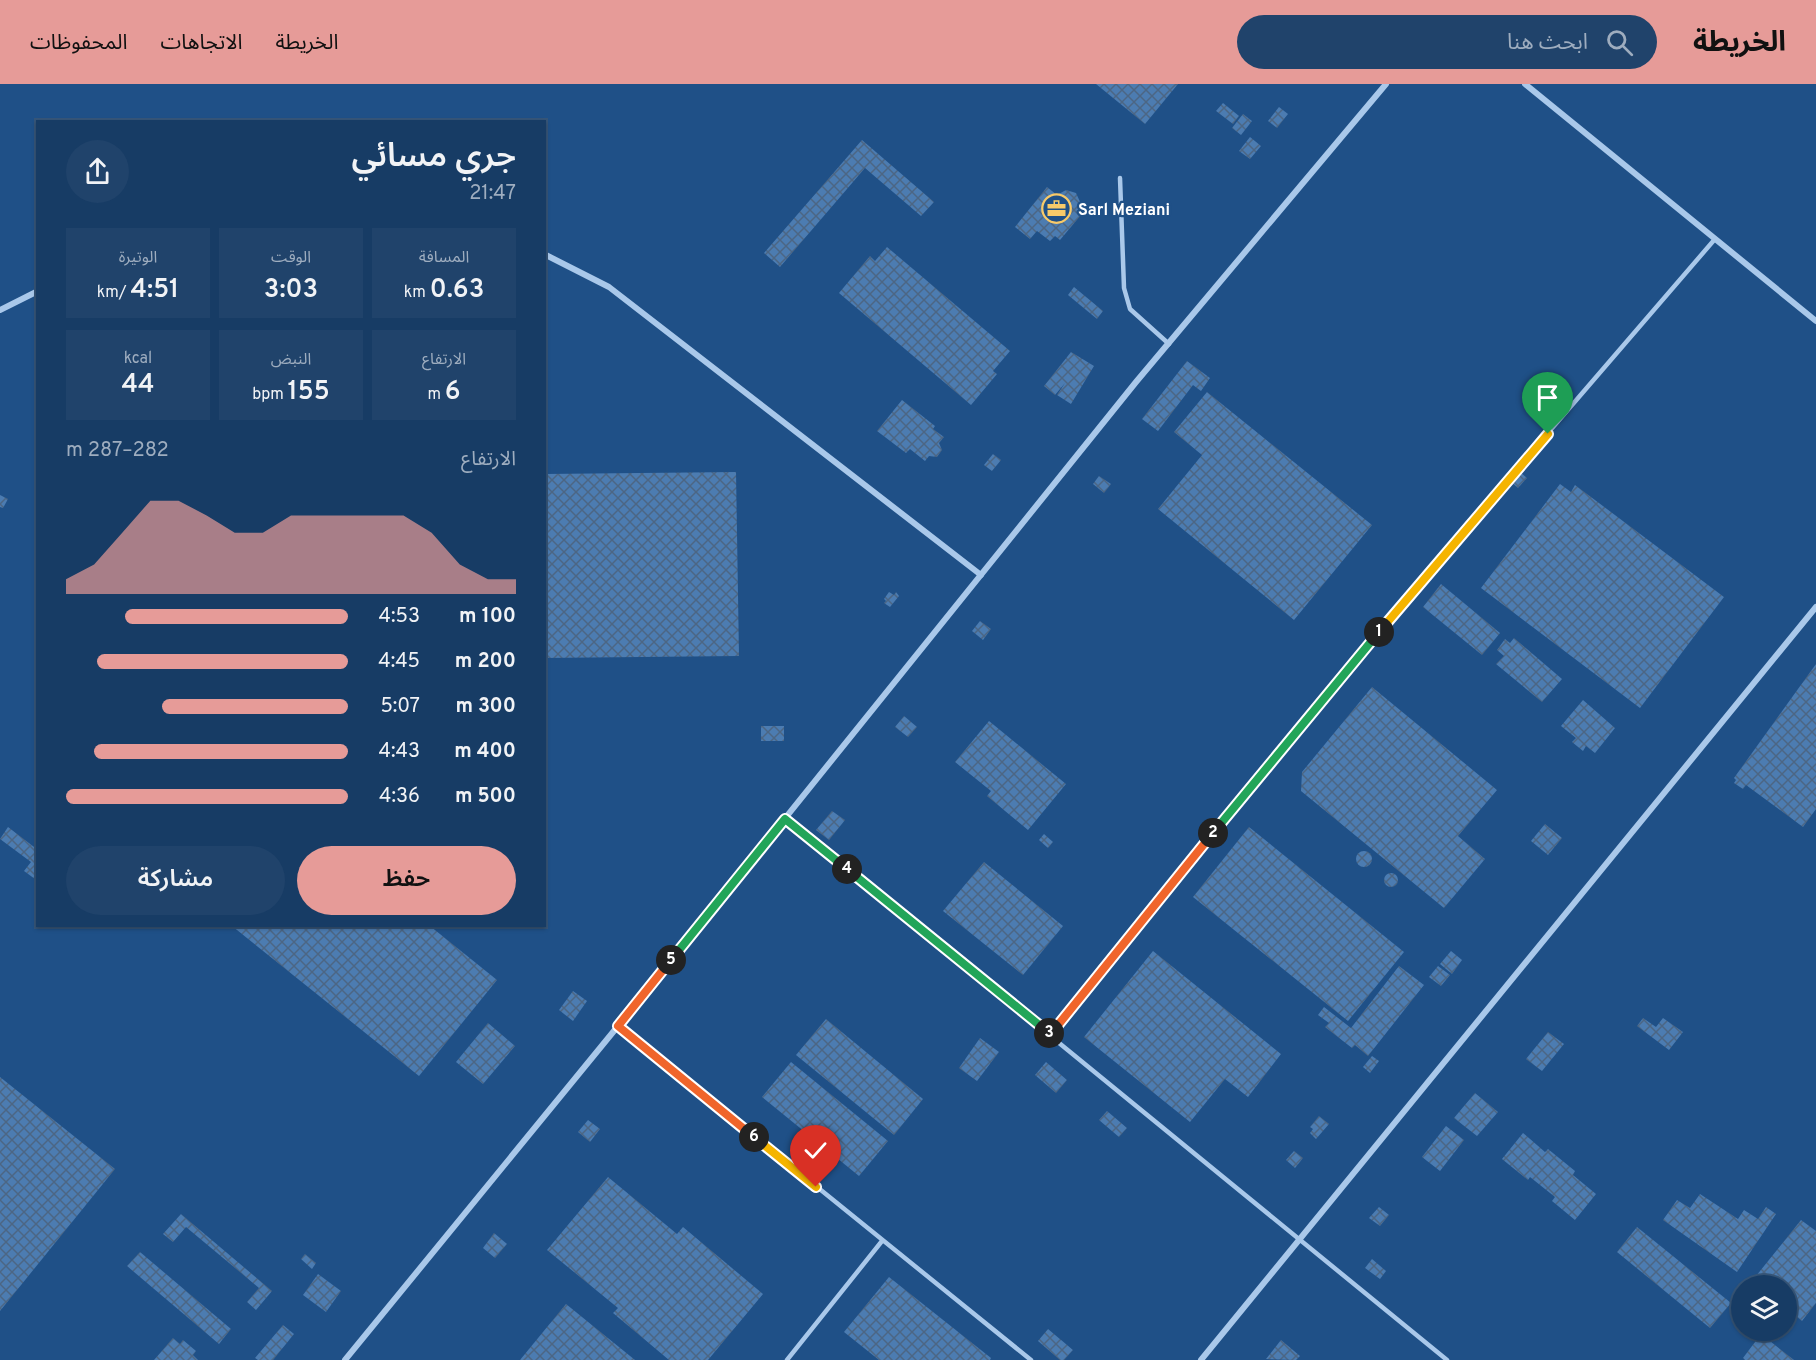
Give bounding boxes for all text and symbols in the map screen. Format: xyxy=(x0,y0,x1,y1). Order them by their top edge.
search box xyxy=(1237,15,1657,69)
icon: search xyxy=(1603,26,1636,59)
text: الخريطة xyxy=(1693,26,1786,62)
text: المحفوظات xyxy=(30,30,127,57)
text: الاتجاهات xyxy=(160,30,242,57)
text: الخريطة xyxy=(275,30,338,57)
text: ابحث هنا xyxy=(1507,30,1588,57)
text: جري مسائي xyxy=(351,137,516,179)
button: share xyxy=(66,140,129,203)
text: 21:47 xyxy=(469,181,516,207)
office icon: Sarl Meziani xyxy=(1041,193,1073,225)
place label: Sarl Meziani xyxy=(1078,201,1170,221)
text: الوتيرة xyxy=(119,248,157,268)
text: الوقت xyxy=(271,248,311,268)
text: المسافة xyxy=(419,248,469,268)
text: 4:51 xyxy=(130,274,179,307)
text: 3:03 xyxy=(264,274,318,307)
text: 0.63 xyxy=(430,274,484,307)
text: /km xyxy=(97,283,130,303)
text: km xyxy=(404,283,430,303)
text: kcal xyxy=(124,349,152,369)
text: النبض xyxy=(271,350,311,370)
text: الارتفاع xyxy=(422,350,466,370)
text: 44 xyxy=(121,369,155,402)
pin xyxy=(1522,372,1573,434)
text: 155 xyxy=(288,376,330,409)
text: 6 xyxy=(445,376,461,409)
icon: arrive xyxy=(1531,381,1564,414)
text: bpm xyxy=(252,385,288,405)
text: m xyxy=(427,385,445,405)
text: 282–287 m xyxy=(66,438,169,464)
text: الارتفاع xyxy=(461,447,516,473)
text: 4:53 xyxy=(379,604,420,630)
text: 100 m xyxy=(459,604,516,630)
pin: 1 xyxy=(1364,617,1394,647)
text: 1 xyxy=(1376,622,1382,642)
text: 4:45 xyxy=(378,649,420,675)
text: 200 m xyxy=(455,649,516,675)
text: 5:07 xyxy=(380,694,420,720)
text: 300 m xyxy=(455,694,516,720)
text: 4:43 xyxy=(379,739,420,765)
text: 400 m xyxy=(454,739,516,765)
text: 4:36 xyxy=(379,784,420,810)
text: 500 m xyxy=(455,784,516,810)
pin: 2 xyxy=(1198,818,1228,848)
text: 2 xyxy=(1208,823,1218,843)
button: مشاركة xyxy=(66,846,285,915)
button: حفظ xyxy=(297,846,516,915)
pin: 4 xyxy=(832,854,862,884)
text: 4 xyxy=(842,859,852,879)
pin: 5 xyxy=(656,945,686,975)
text: 5 xyxy=(666,950,676,970)
pin: 3 xyxy=(1034,1018,1064,1048)
text: 3 xyxy=(1044,1023,1054,1043)
pin: 6 xyxy=(739,1122,769,1152)
pin xyxy=(790,1125,841,1187)
text: 6 xyxy=(749,1127,759,1147)
icon: check xyxy=(799,1134,832,1167)
map controls xyxy=(1731,1275,1797,1341)
button: layers xyxy=(1731,1275,1797,1341)

